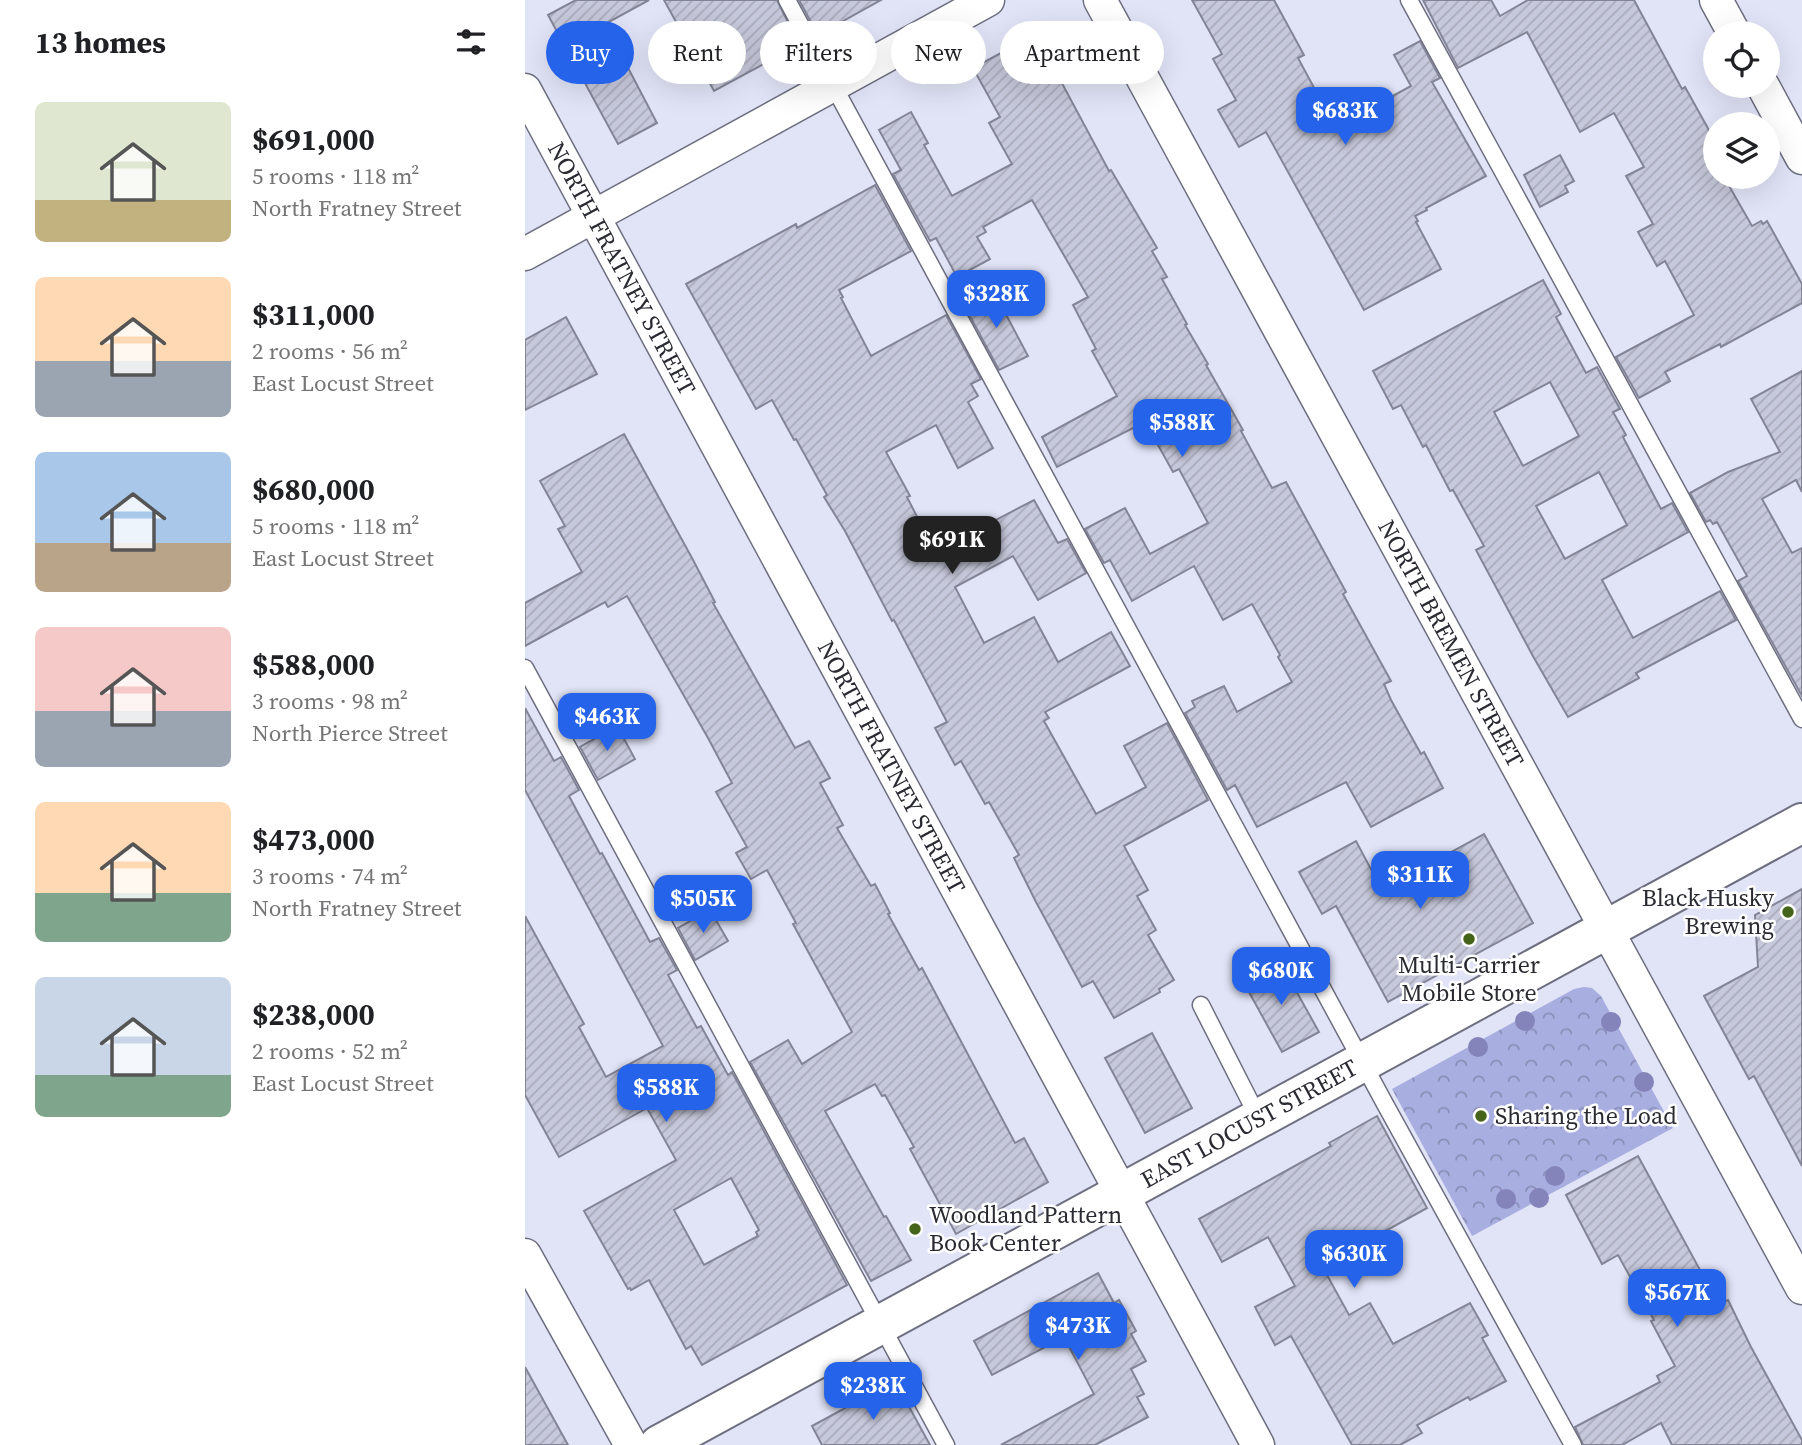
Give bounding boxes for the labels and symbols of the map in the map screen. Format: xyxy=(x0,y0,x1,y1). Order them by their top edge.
pin: $683K xyxy=(1296,88,1394,147)
street label: NORTH FRATNEY STREET xyxy=(540,136,704,401)
pin: $328K xyxy=(947,270,1045,330)
pin: $588K xyxy=(1133,400,1231,459)
street label: NORTH BREMEN STREET xyxy=(1370,514,1532,773)
pin: $691K xyxy=(903,516,1001,576)
street label: NORTH FRATNEY STREET xyxy=(810,635,974,900)
pin: $463K xyxy=(558,694,656,753)
pin: $311K xyxy=(1371,852,1469,911)
pin: $505K xyxy=(654,876,752,935)
place label: Black Husky Brewing xyxy=(1642,881,1775,942)
marker: Black Husky Brewing xyxy=(1780,904,1796,920)
marker: Multi-Carrier Mobile Store xyxy=(1461,931,1477,947)
pin: $680K xyxy=(1232,948,1330,1007)
place label: Multi-Carrier Mobile Store xyxy=(1398,948,1540,1009)
street label: EAST LOCUST STREET xyxy=(1135,1051,1364,1196)
pin: $588K xyxy=(617,1064,715,1124)
place label: Sharing the Load xyxy=(1495,1099,1677,1132)
marker: Sharing the Load xyxy=(1473,1108,1489,1124)
place label: Woodland Pattern Book Center xyxy=(929,1198,1122,1259)
marker: Woodland Pattern Book Center xyxy=(907,1221,923,1237)
pin: $630K xyxy=(1305,1230,1403,1290)
pin: $567K xyxy=(1628,1270,1726,1329)
pin: $473K xyxy=(1029,1302,1127,1362)
pin: $238K xyxy=(824,1362,922,1422)

